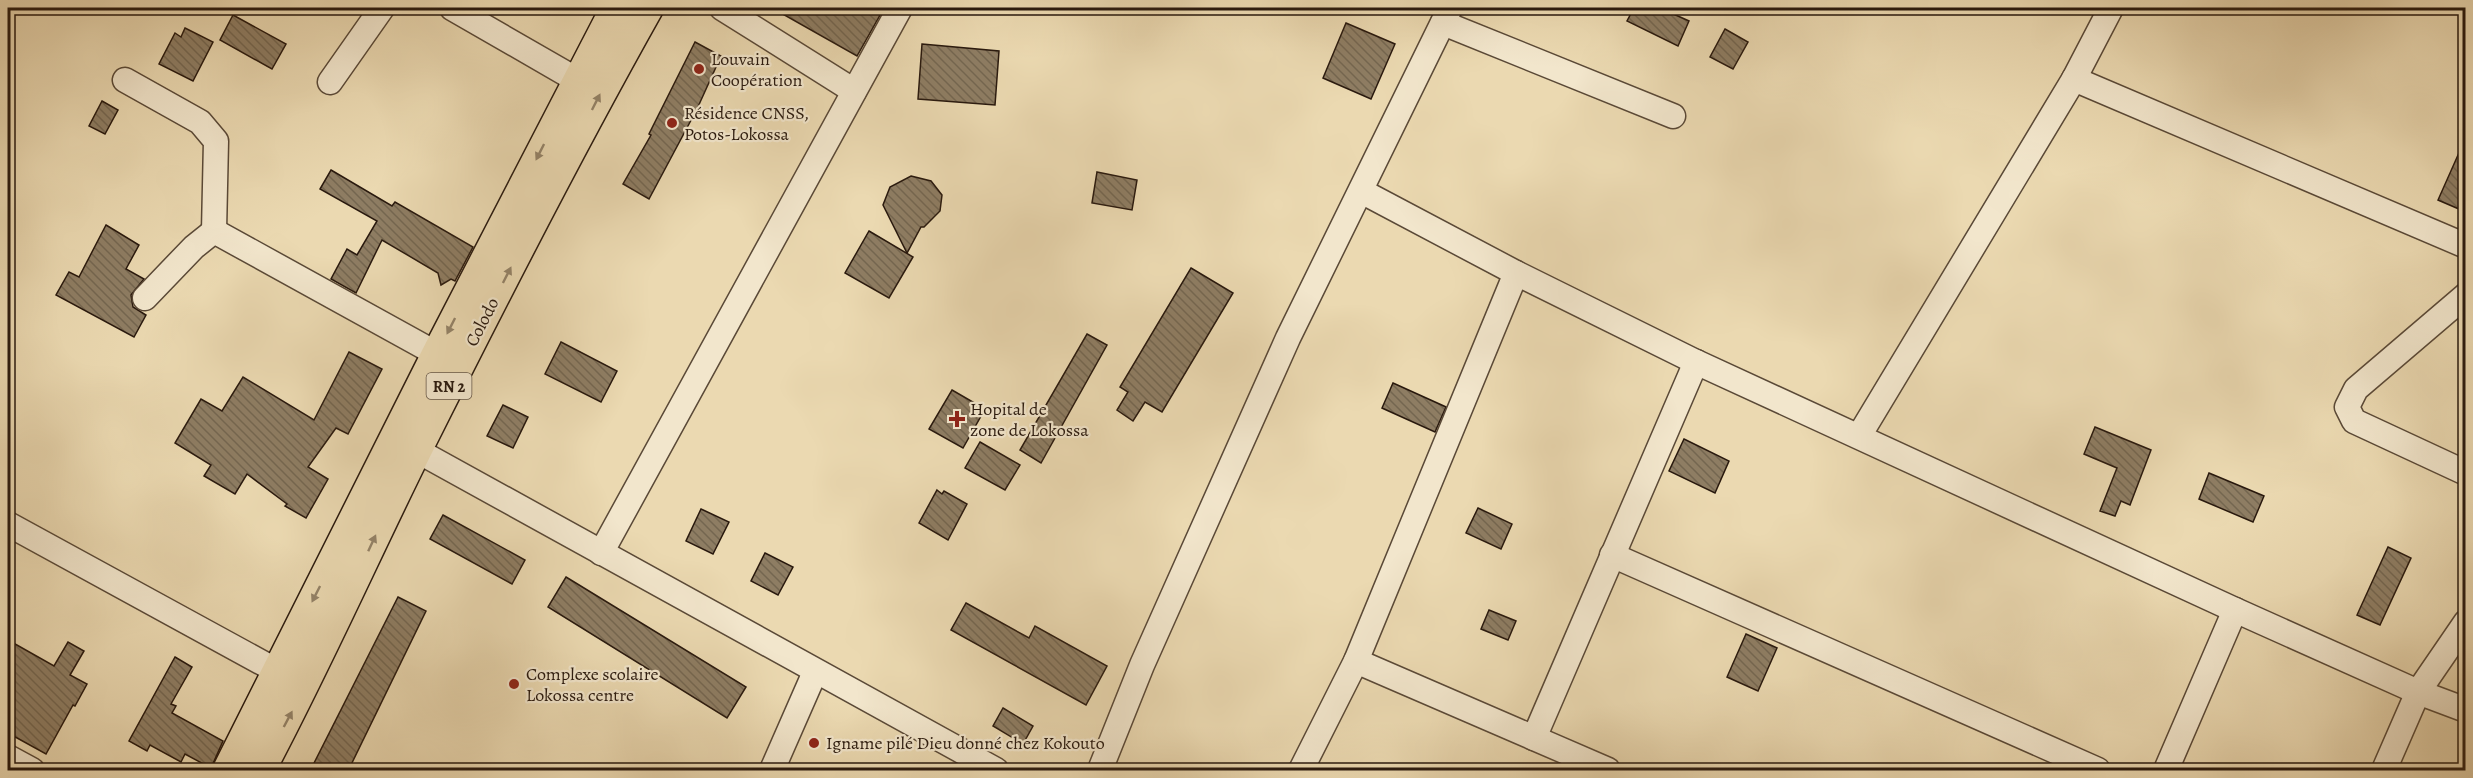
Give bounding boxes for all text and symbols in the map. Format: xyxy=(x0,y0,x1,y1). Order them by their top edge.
place label: Louvain Coopération xyxy=(711,47,802,92)
marker: Louvain Coopération xyxy=(692,62,706,76)
one-way arrow xyxy=(591,93,601,110)
place label: Résidence CNSS, Potos-Lokossa xyxy=(684,101,809,146)
marker: Résidence CNSS, Potos-Lokossa xyxy=(665,116,679,130)
one-way arrow xyxy=(535,144,545,161)
one-way arrow xyxy=(501,266,511,284)
street label: Colodo xyxy=(460,293,504,351)
one-way arrow xyxy=(446,317,456,334)
road number: RN 2 xyxy=(426,373,472,399)
place label: Hopital de zone de Lokossa xyxy=(970,397,1089,442)
marker: Hopital de zone de Lokossa xyxy=(948,410,966,428)
one-way arrow xyxy=(368,535,377,552)
one-way arrow xyxy=(312,585,321,602)
place label: Complexe scolaire Lokossa centre xyxy=(526,662,658,707)
marker: Complexe scolaire Lokossa centre xyxy=(507,677,521,691)
one-way arrow xyxy=(283,710,292,727)
place label: Igname pilé Dieu donné chez Kokouto xyxy=(826,731,1105,755)
marker: Igname pilé Dieu donné chez Kokouto xyxy=(807,736,821,750)

